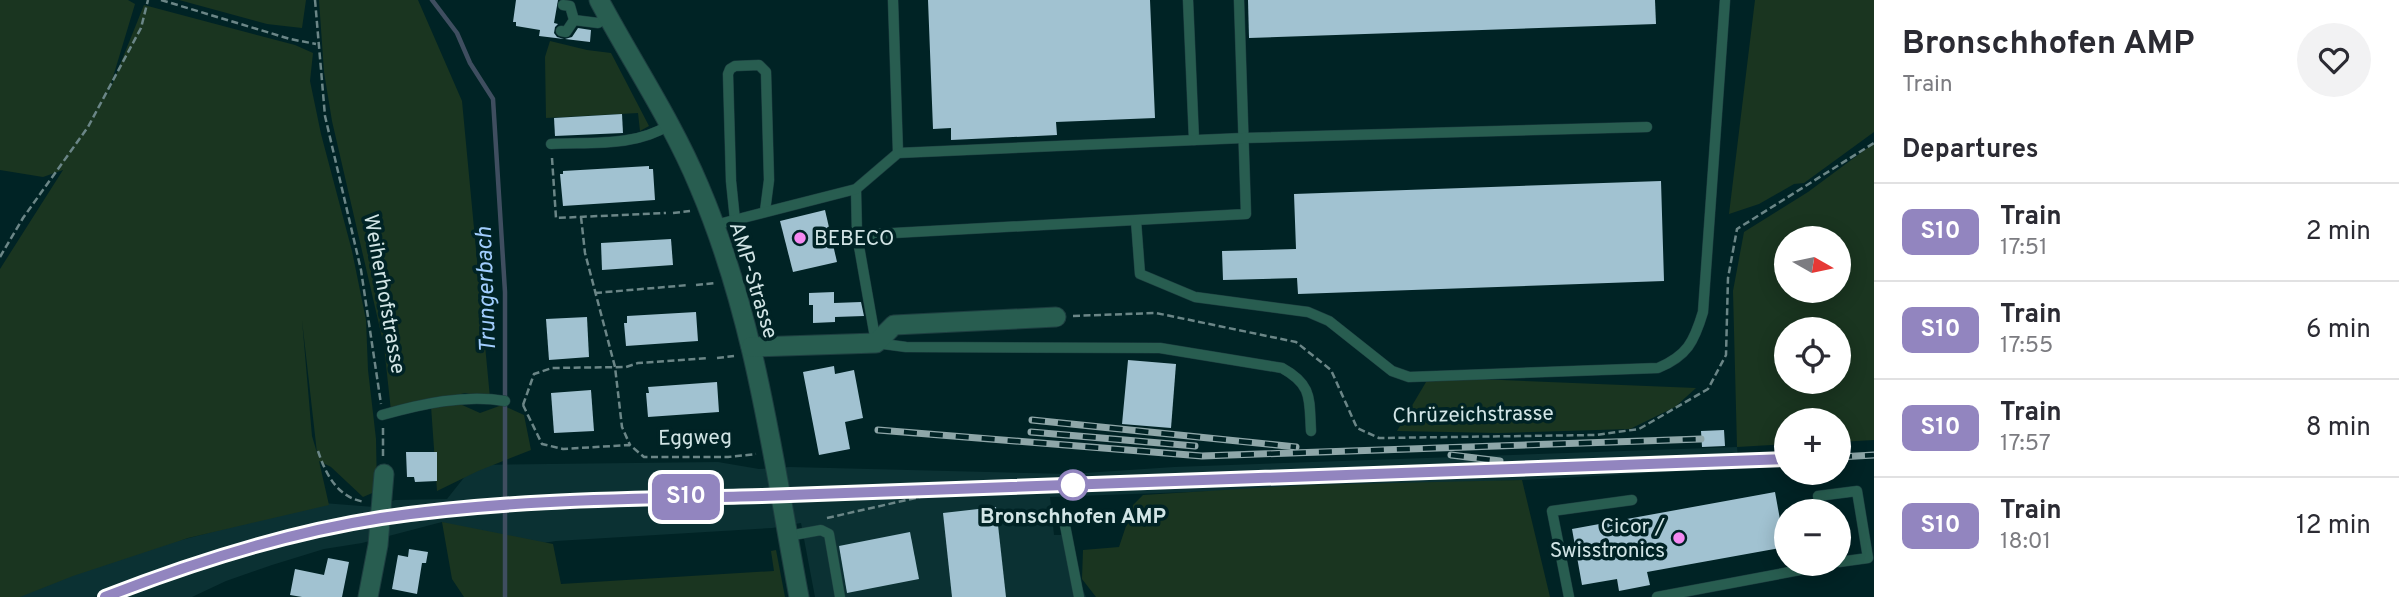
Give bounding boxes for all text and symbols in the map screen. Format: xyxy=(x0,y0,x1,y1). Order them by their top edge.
button: heart xyxy=(2297,23,2371,97)
text: Bronschhofen AMP xyxy=(1902,24,2194,66)
text: Train xyxy=(1902,71,1953,100)
text: Departures xyxy=(1902,134,2039,167)
text: Train xyxy=(2000,201,2062,234)
street label: Weiherhofstrasse xyxy=(356,212,411,376)
text: 2 min xyxy=(2306,216,2371,249)
text: S10 xyxy=(1920,217,1961,247)
street label: AMP-Strasse xyxy=(722,219,783,342)
water label: Trungerbach xyxy=(471,226,504,354)
place label: BEBECO xyxy=(814,226,894,253)
north arrow xyxy=(1774,226,1852,303)
map controls xyxy=(1774,226,1851,576)
marker: BEBECO xyxy=(792,230,808,246)
text: 17:51 xyxy=(2000,234,2048,263)
text: Train xyxy=(2000,299,2062,332)
text: 6 min xyxy=(2306,314,2371,347)
text: S10 xyxy=(1920,315,1961,345)
button: locate xyxy=(1774,317,1851,394)
text: 17:55 xyxy=(2000,332,2053,361)
text: Train xyxy=(2000,397,2062,430)
street label: Chrüzeichstrasse xyxy=(1392,401,1554,430)
button: + xyxy=(1774,408,1851,485)
text: 8 min xyxy=(2306,412,2371,445)
text: S10 xyxy=(1920,413,1961,443)
street label: Eggweg xyxy=(658,424,732,453)
text: 17:57 xyxy=(2000,430,2051,459)
marker: Bronschhofen AMP xyxy=(1058,470,1088,500)
line badge: S10 xyxy=(646,474,726,520)
text: S10 xyxy=(666,482,706,512)
text: Train xyxy=(2000,495,2062,528)
button: − xyxy=(1774,499,1851,576)
place label: Bronschhofen AMP xyxy=(980,504,1166,531)
text: 12 min xyxy=(2296,510,2371,543)
text: S10 xyxy=(1920,511,1961,541)
place label: Cicor / Swisstronics xyxy=(1550,514,1665,565)
text: 18:01 xyxy=(2000,528,2051,557)
marker: Cicor / Swisstronics xyxy=(1671,530,1687,546)

